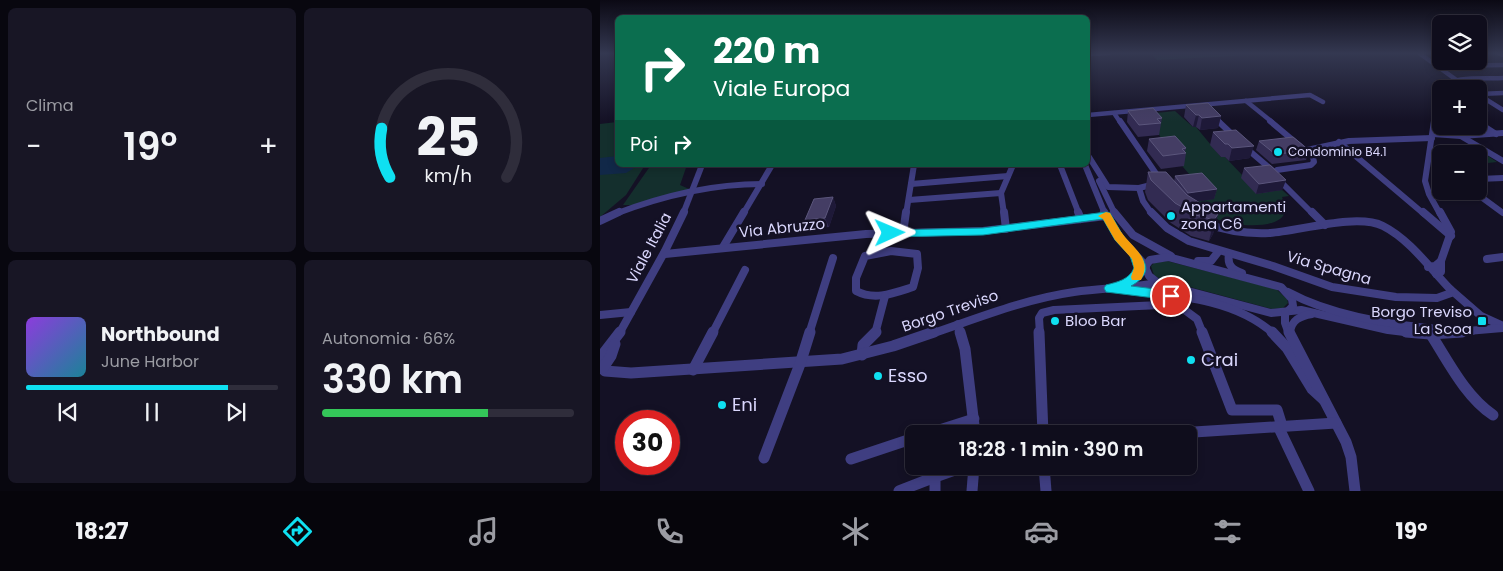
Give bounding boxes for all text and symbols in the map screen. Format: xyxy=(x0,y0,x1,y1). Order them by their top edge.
map controls xyxy=(1432,15,1487,200)
button: layers xyxy=(1432,15,1487,70)
text: 220 m xyxy=(713,26,820,75)
icon: right xyxy=(630,35,695,100)
text: Viale Europa xyxy=(713,73,850,104)
button: + xyxy=(1432,80,1487,135)
text: Clima xyxy=(26,94,74,117)
text: 25 xyxy=(416,101,480,174)
text: 19° xyxy=(123,120,177,173)
text: − xyxy=(26,127,41,166)
text: + xyxy=(259,127,278,166)
icon: right xyxy=(668,130,696,158)
text: Poi xyxy=(630,131,658,158)
place label: Condominio B4.1 xyxy=(1288,143,1387,160)
button: − xyxy=(1432,145,1487,200)
marker: Condominio B4.1 xyxy=(1272,146,1284,158)
text: km/h xyxy=(424,163,472,188)
place label: Appartamenti zona C6 xyxy=(1181,196,1286,234)
position arrow xyxy=(863,206,915,258)
street label: Viale Italia xyxy=(621,208,676,287)
marker: Appartamenti zona C6 xyxy=(1165,210,1177,222)
street label: Via Abruzzo xyxy=(738,213,826,242)
street label: Via Spagna xyxy=(1284,245,1374,290)
pin xyxy=(1150,275,1192,317)
icon: arrive xyxy=(1157,282,1185,310)
street label: Borgo Treviso xyxy=(899,284,1001,337)
place label: Borgo Treviso La Scoa xyxy=(1371,301,1472,339)
place label: Bloo Bar xyxy=(1065,310,1126,331)
marker: Bloo Bar xyxy=(1049,315,1061,327)
marker: Borgo Treviso La Scoa xyxy=(1476,315,1488,327)
text: Northbound xyxy=(101,321,220,348)
text: Autonomia · 66% xyxy=(322,327,455,350)
place label: Crai xyxy=(1201,347,1238,372)
text: June Harbor xyxy=(101,350,199,373)
text: 330 km xyxy=(322,353,463,406)
marker: Crai xyxy=(1185,354,1197,366)
place label: Esso xyxy=(888,363,928,388)
marker: Esso xyxy=(872,370,884,382)
place label: Eni xyxy=(732,392,757,417)
icon: previous xyxy=(54,398,82,426)
icon: pause xyxy=(138,398,166,426)
icon: next xyxy=(222,398,250,426)
marker: Eni xyxy=(716,399,728,411)
speed limit sign: 30 xyxy=(615,410,680,475)
text: 18:28 · 1 min · 390 m xyxy=(959,436,1143,463)
icon: directions xyxy=(280,514,315,549)
icon: music xyxy=(466,514,501,549)
icon: phone xyxy=(652,514,687,549)
icon: climate xyxy=(838,514,873,549)
icon: car xyxy=(1024,514,1059,549)
icon: filters xyxy=(1210,514,1245,549)
text: 18:27 xyxy=(75,516,129,547)
text: 19° xyxy=(1395,516,1427,547)

